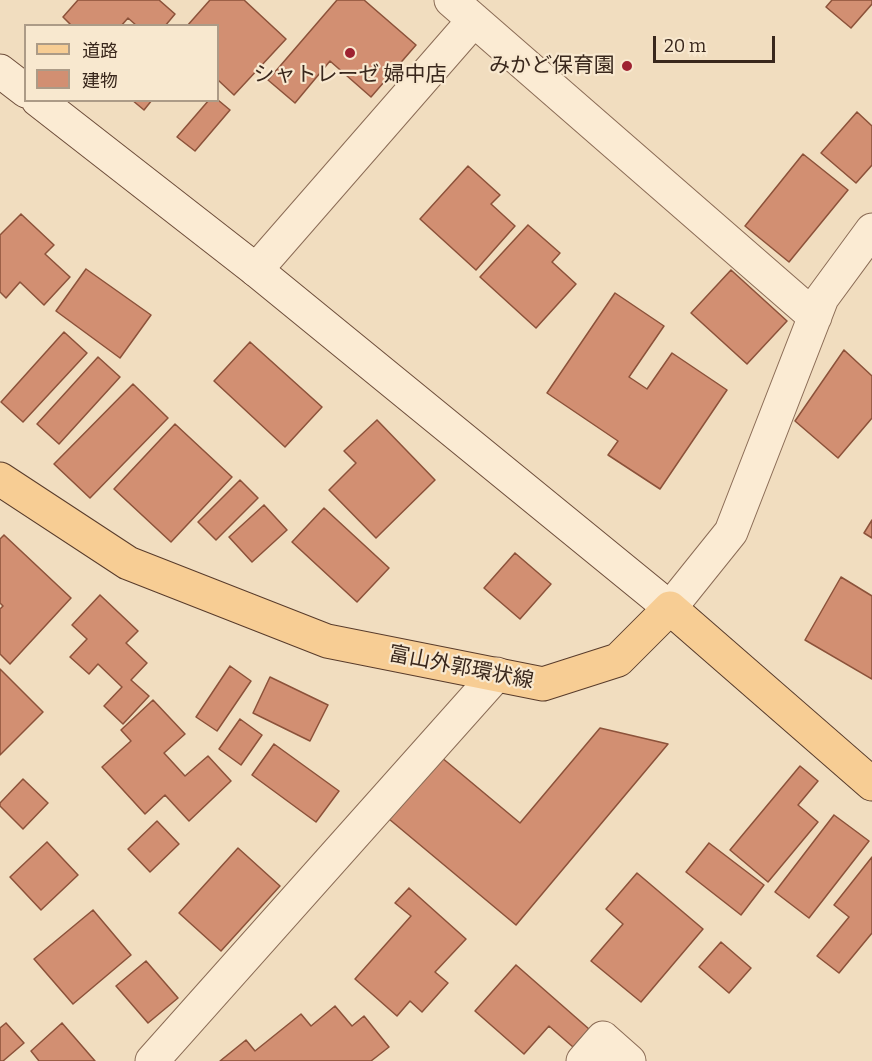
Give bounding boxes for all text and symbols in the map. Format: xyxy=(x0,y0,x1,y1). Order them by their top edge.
legend xyxy=(24,24,219,102)
scale bar xyxy=(656,24,778,62)
text: 20 m xyxy=(664,35,706,57)
text: 道路 xyxy=(82,40,118,62)
marker: シャトレーゼ 婦中店 xyxy=(343,46,357,60)
place label: みかど保育園 xyxy=(489,53,615,79)
marker: みかど保育園 xyxy=(620,59,634,73)
place label: シャトレーゼ 婦中店 xyxy=(253,62,447,88)
text: 建物 xyxy=(82,70,118,92)
street label: 富山外郭環状線 xyxy=(386,642,536,694)

